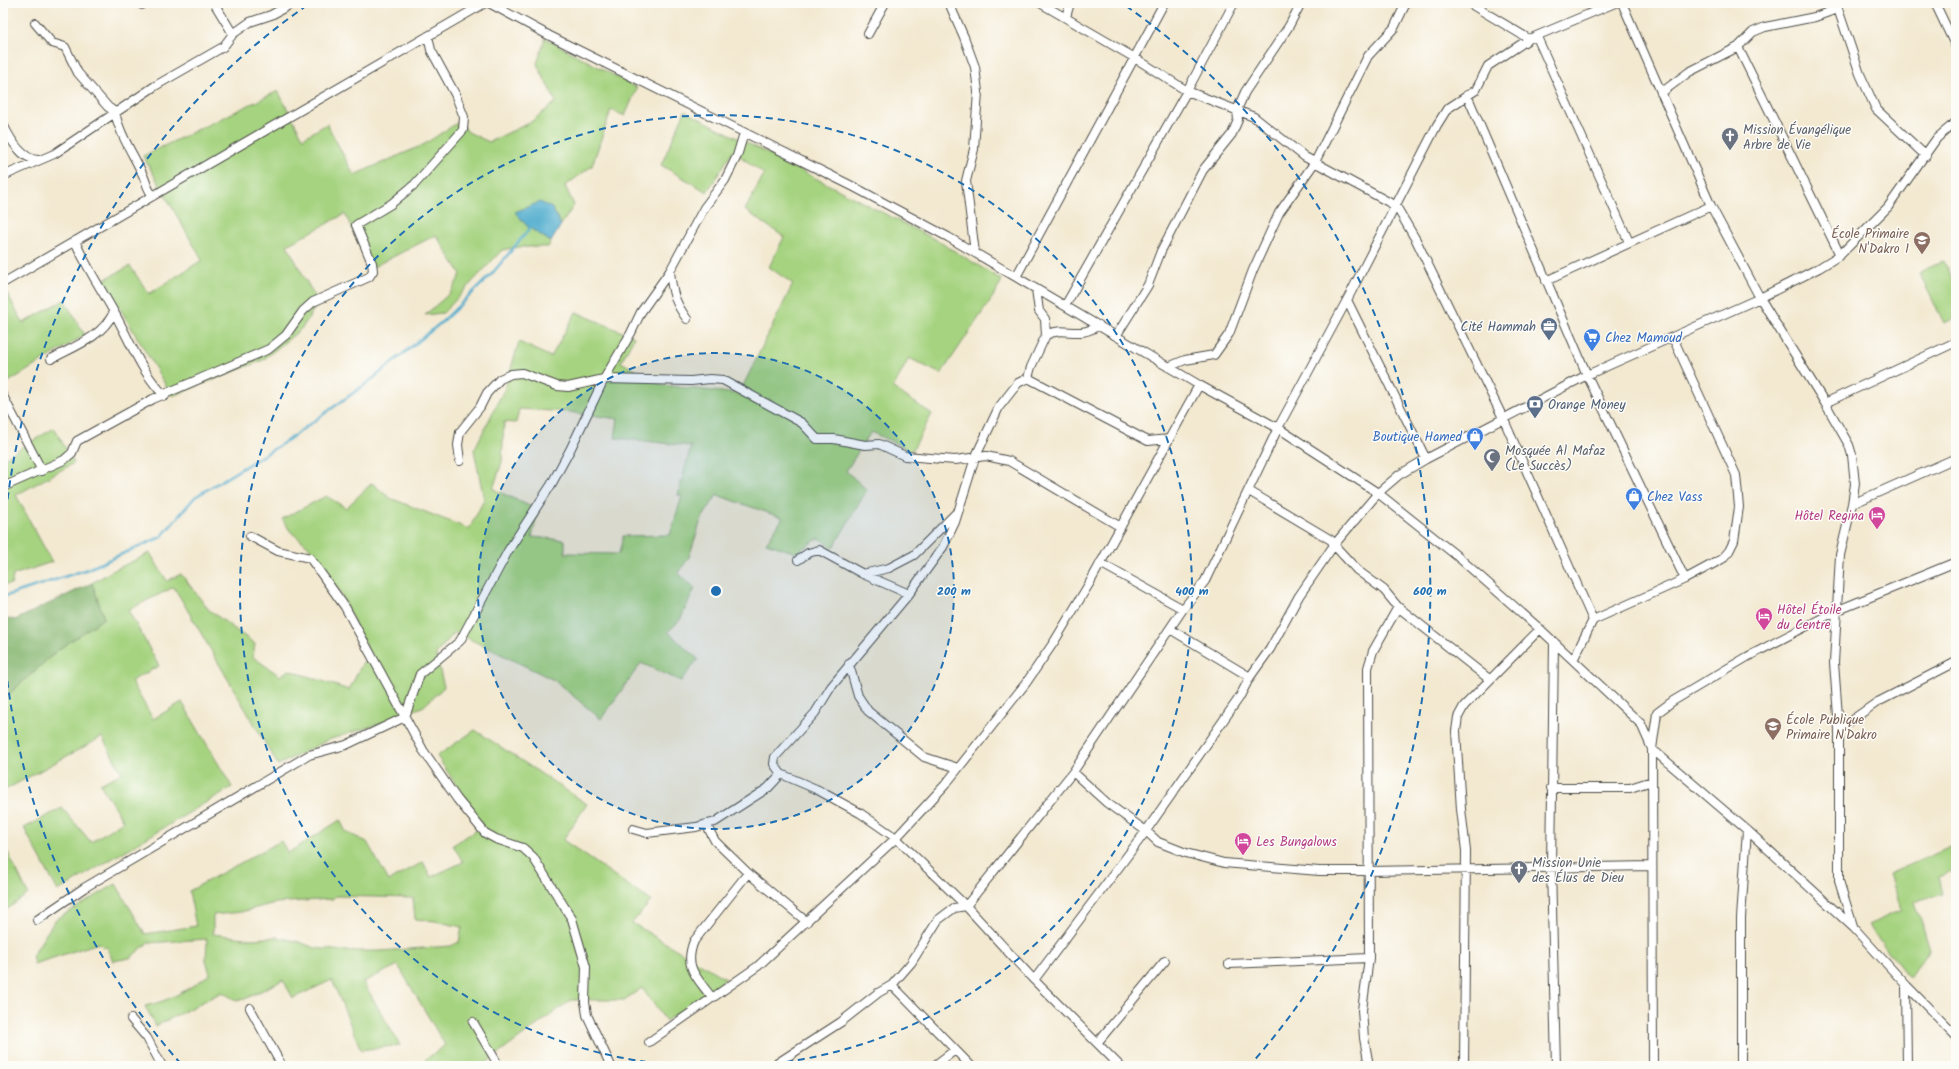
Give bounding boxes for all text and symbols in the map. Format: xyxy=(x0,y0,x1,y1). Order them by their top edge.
place label: Mission Évangélique Arbre de Vie xyxy=(1743,120,1851,156)
church icon: Mission Évangélique Arbre de Vie xyxy=(1720,126,1740,151)
place label: École Primaire N'Dakro 1 xyxy=(1831,224,1909,260)
school or university icon: École Primaire N'Dakro 1 xyxy=(1912,230,1932,255)
office icon: Cité Hammah xyxy=(1539,316,1559,341)
place label: Cité Hammah xyxy=(1461,317,1536,338)
supermarket icon: Chez Mamoud xyxy=(1582,327,1602,352)
place label: Chez Mamoud xyxy=(1605,328,1682,349)
bank icon: Orange Money xyxy=(1525,394,1545,419)
place label: Orange Money xyxy=(1548,395,1626,416)
shop icon: Boutique Hamed xyxy=(1465,426,1485,451)
place label: Boutique Hamed xyxy=(1372,427,1462,448)
place label: Mosquée Al Mafaz (Le Succès) xyxy=(1505,441,1605,477)
mosque icon: Mosquée Al Mafaz (Le Succès) xyxy=(1482,447,1502,472)
shop icon: Chez Vass xyxy=(1624,486,1644,511)
place label: Chez Vass xyxy=(1647,487,1703,508)
hotel icon: Hôtel Regina xyxy=(1867,505,1887,530)
place label: Hôtel Regina xyxy=(1794,506,1864,527)
text: 200 m xyxy=(937,582,971,601)
text: 400 m xyxy=(1175,582,1209,601)
text: 600 m xyxy=(1413,582,1447,601)
centre of rings xyxy=(709,584,723,598)
place label: Hôtel Étoile du Centre xyxy=(1777,600,1842,636)
hotel icon: Hôtel Étoile du Centre xyxy=(1754,606,1774,631)
place label: École Publique Primaire N'Dakro xyxy=(1786,710,1877,746)
school or university icon: École Publique Primaire N'Dakro xyxy=(1763,716,1783,741)
hotel icon: Les Bungalows xyxy=(1233,831,1253,856)
place label: Les Bungalows xyxy=(1256,832,1337,853)
place label: Mission Unie des Élus de Dieu xyxy=(1532,853,1625,889)
church icon: Mission Unie des Élus de Dieu xyxy=(1509,859,1529,884)

